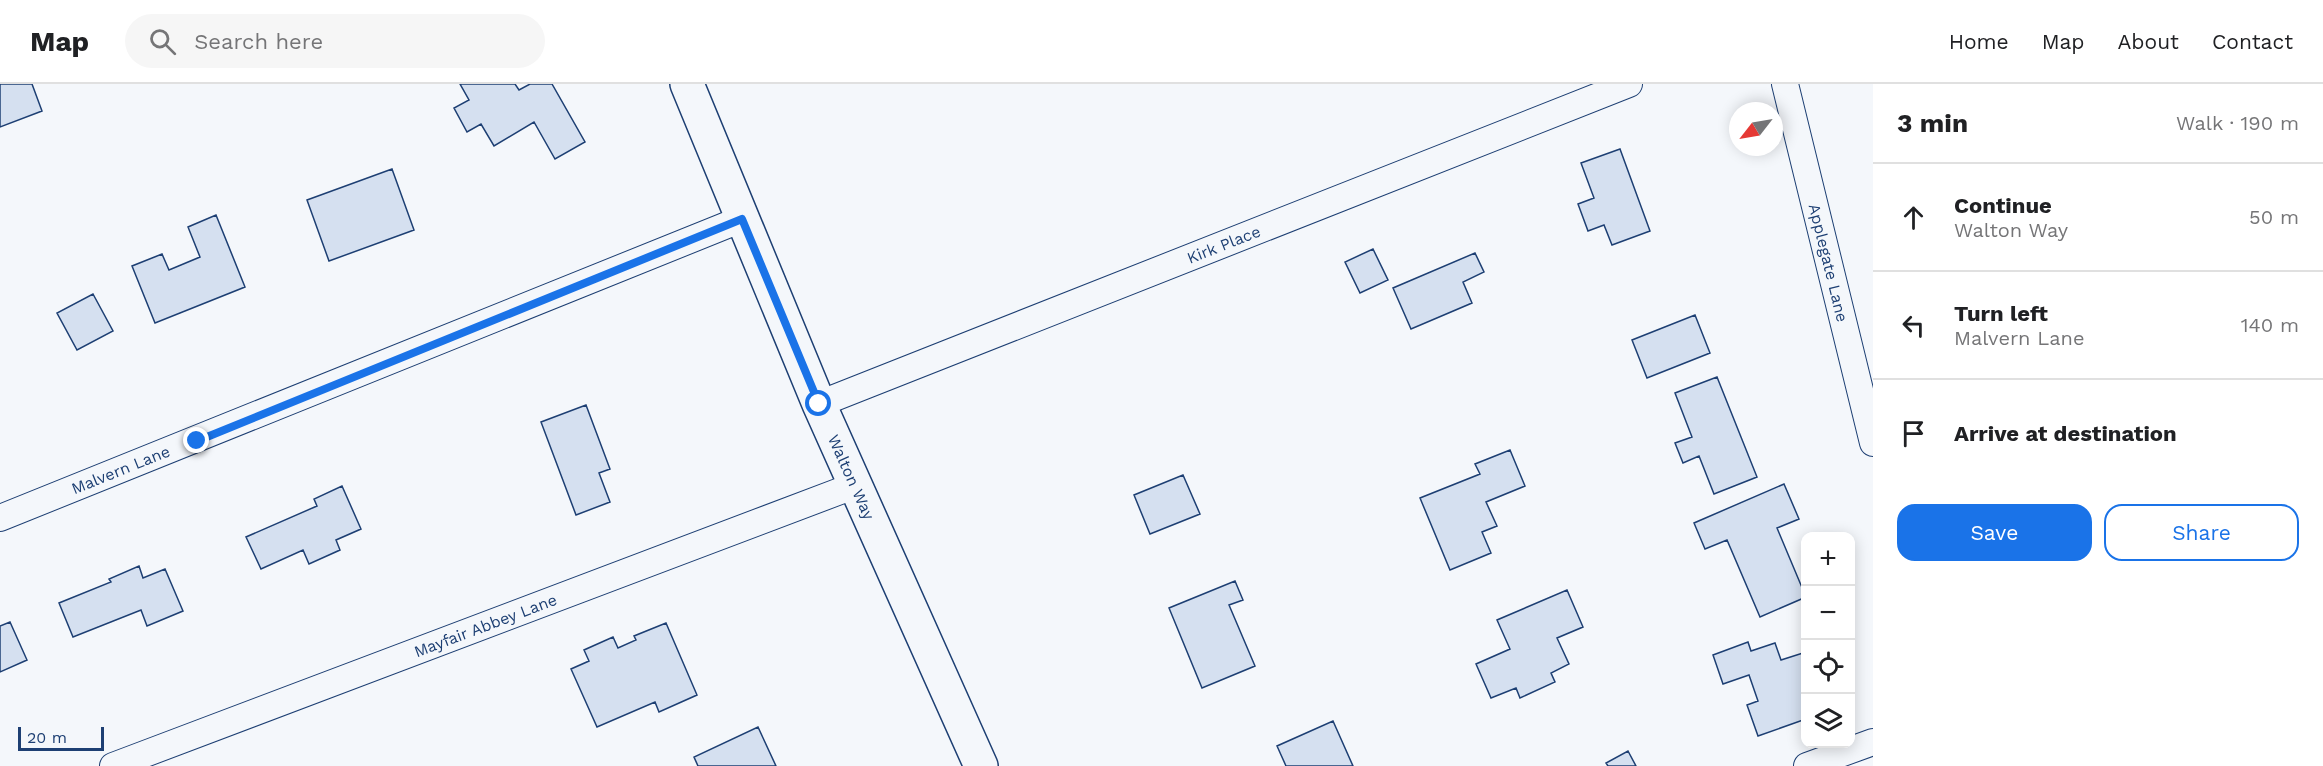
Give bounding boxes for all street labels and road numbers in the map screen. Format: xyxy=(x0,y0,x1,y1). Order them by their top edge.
street label: Applegate Lane xyxy=(1805,202,1852,324)
street label: Kirk Place xyxy=(1184,221,1263,267)
street label: Walton Way xyxy=(824,431,879,523)
street label: Malvern Lane xyxy=(69,441,173,498)
street label: Mayfair Abbey Lane xyxy=(411,590,559,661)

